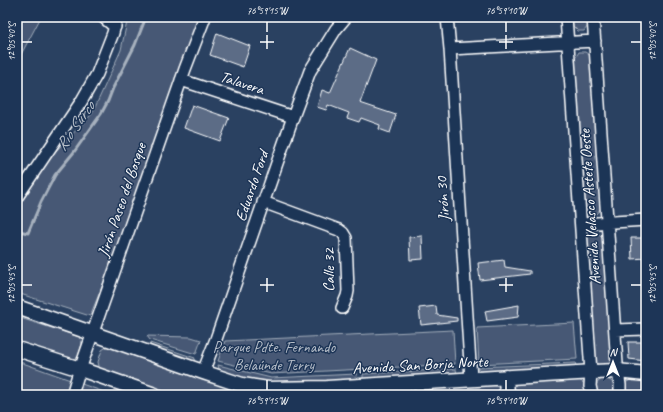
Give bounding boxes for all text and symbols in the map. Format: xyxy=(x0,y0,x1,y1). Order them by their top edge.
text: 76°59'15"W xyxy=(247,4,289,17)
text: 76°59'10"W xyxy=(486,4,528,17)
text: 12°05'40"S xyxy=(5,21,18,61)
text: 12°05'40"S xyxy=(646,21,659,61)
street label: Talavera xyxy=(217,66,268,100)
water label: Río Surco xyxy=(51,96,101,155)
street label: Avenida Velasco Astete Oeste xyxy=(574,127,605,285)
street label: Jirón Paseo del Bosque xyxy=(93,139,151,261)
street label: Eduardo Ford xyxy=(231,146,274,224)
street label: Jirón 30 xyxy=(431,174,455,223)
street label: Calle 32 xyxy=(319,246,339,292)
text: 12°05'45"S xyxy=(5,264,18,304)
text: 12°05'45"S xyxy=(646,264,659,304)
park label: Parque Pdte. Fernando Belaúnde Terry xyxy=(213,337,337,375)
north arrow xyxy=(593,342,633,382)
text: N xyxy=(610,345,619,359)
street label: Avenida San Borja Norte xyxy=(352,351,490,379)
text: 76°59'15"W xyxy=(247,394,289,407)
text: 76°59'10"W xyxy=(486,394,528,407)

